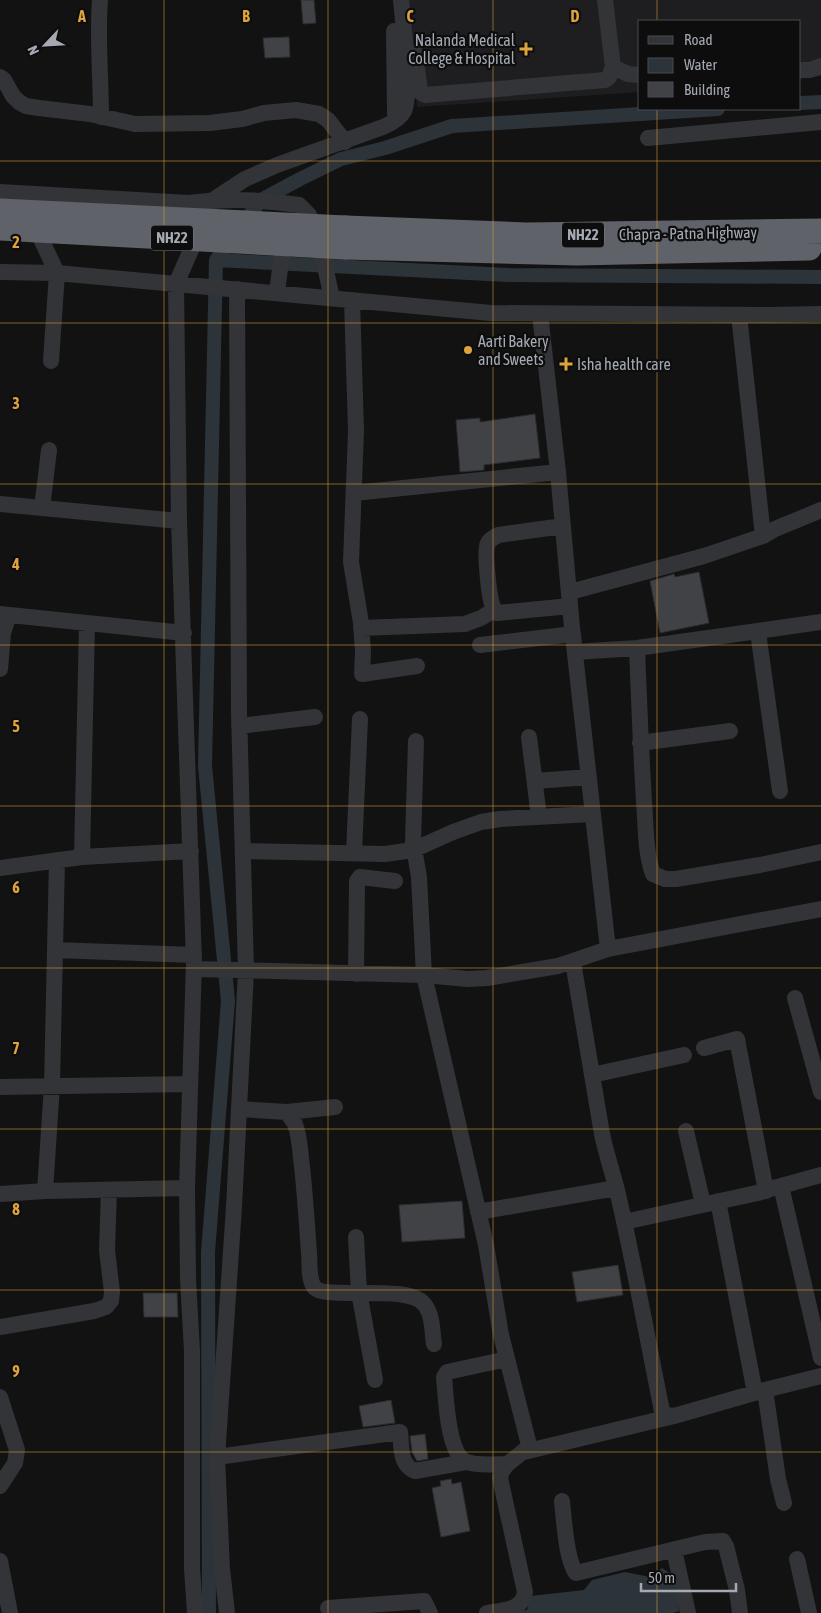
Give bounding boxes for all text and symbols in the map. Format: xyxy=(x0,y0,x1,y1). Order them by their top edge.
text: A xyxy=(77,7,86,25)
text: B xyxy=(242,7,250,25)
text: C xyxy=(406,7,414,25)
text: D xyxy=(571,7,580,25)
north arrow xyxy=(20,20,70,70)
legend xyxy=(638,20,801,110)
place label: Nalanda Medical College & Hospital xyxy=(408,31,516,68)
text: Road xyxy=(684,31,713,48)
marker: Nalanda Medical College & Hospital xyxy=(519,42,533,56)
text: N xyxy=(24,43,42,58)
text: Water xyxy=(684,56,717,73)
text: Building xyxy=(684,81,730,98)
road number: NH22 xyxy=(562,222,604,248)
street label: Chapra - Patna Highway xyxy=(619,223,758,244)
road number: NH22 xyxy=(151,226,193,250)
text: 2 xyxy=(12,233,20,251)
place label: Aarti Bakery and Sweets xyxy=(478,332,549,368)
marker: Aarti Bakery and Sweets xyxy=(462,344,474,356)
place label: Isha health care xyxy=(577,355,671,373)
marker: Isha health care xyxy=(559,357,573,371)
text: 3 xyxy=(12,394,20,412)
text: 4 xyxy=(11,555,20,573)
text: 5 xyxy=(12,717,20,735)
text: 6 xyxy=(12,878,20,896)
text: 7 xyxy=(12,1039,20,1057)
text: 8 xyxy=(12,1200,20,1218)
text: 9 xyxy=(12,1362,20,1380)
scale bar xyxy=(641,1560,736,1592)
text: 50 m xyxy=(648,1569,675,1586)

